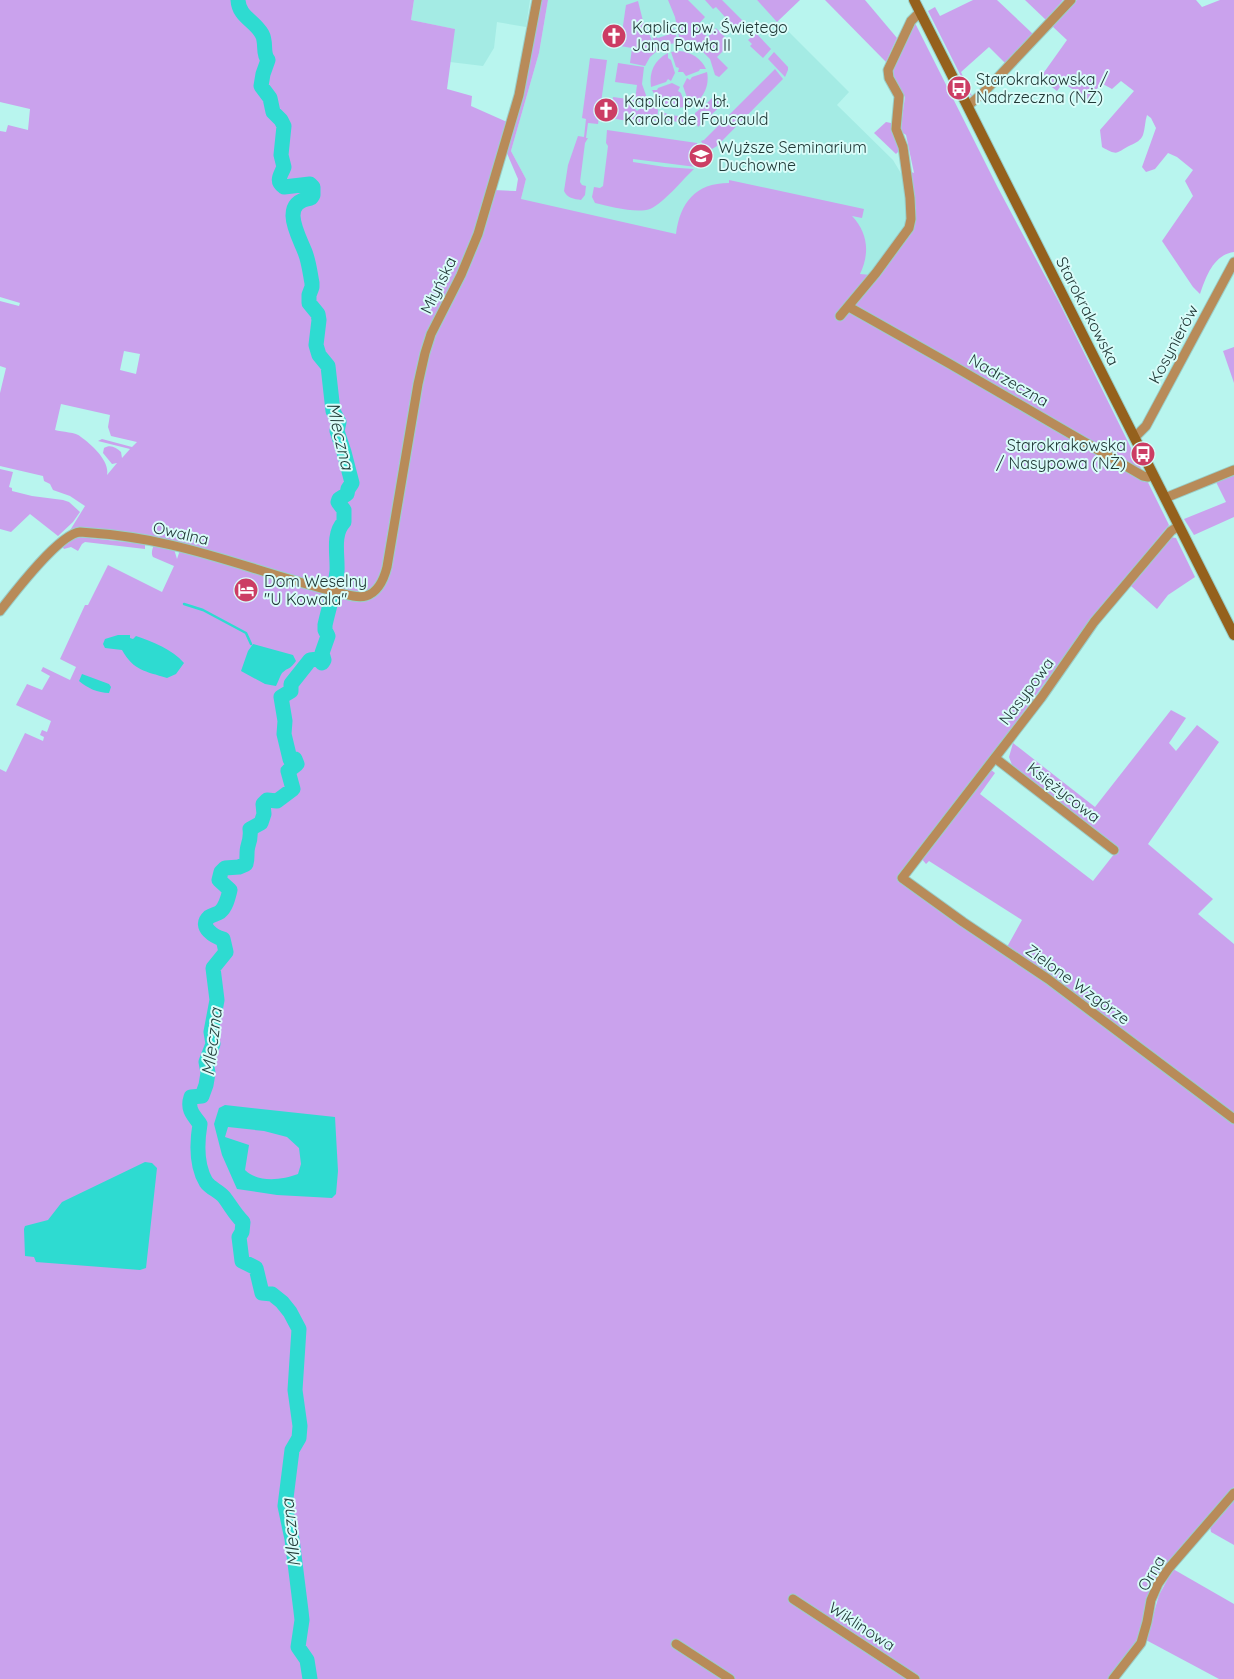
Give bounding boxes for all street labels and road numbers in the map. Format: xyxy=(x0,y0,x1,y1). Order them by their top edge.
street label: Młyńska xyxy=(416,253,460,317)
street label: Starokrakowska xyxy=(1052,253,1124,369)
street label: Kosynierów xyxy=(1144,301,1202,387)
street label: Nadrzeczna xyxy=(966,349,1052,411)
street label: Owalna xyxy=(151,517,211,549)
street label: Nasypowa xyxy=(994,653,1058,729)
street label: Księżycowa xyxy=(1024,757,1104,827)
street label: Zielone Wzgórze xyxy=(1022,939,1134,1029)
street label: Orna xyxy=(1133,1552,1169,1594)
street label: Wiklinowa xyxy=(825,1597,899,1655)

